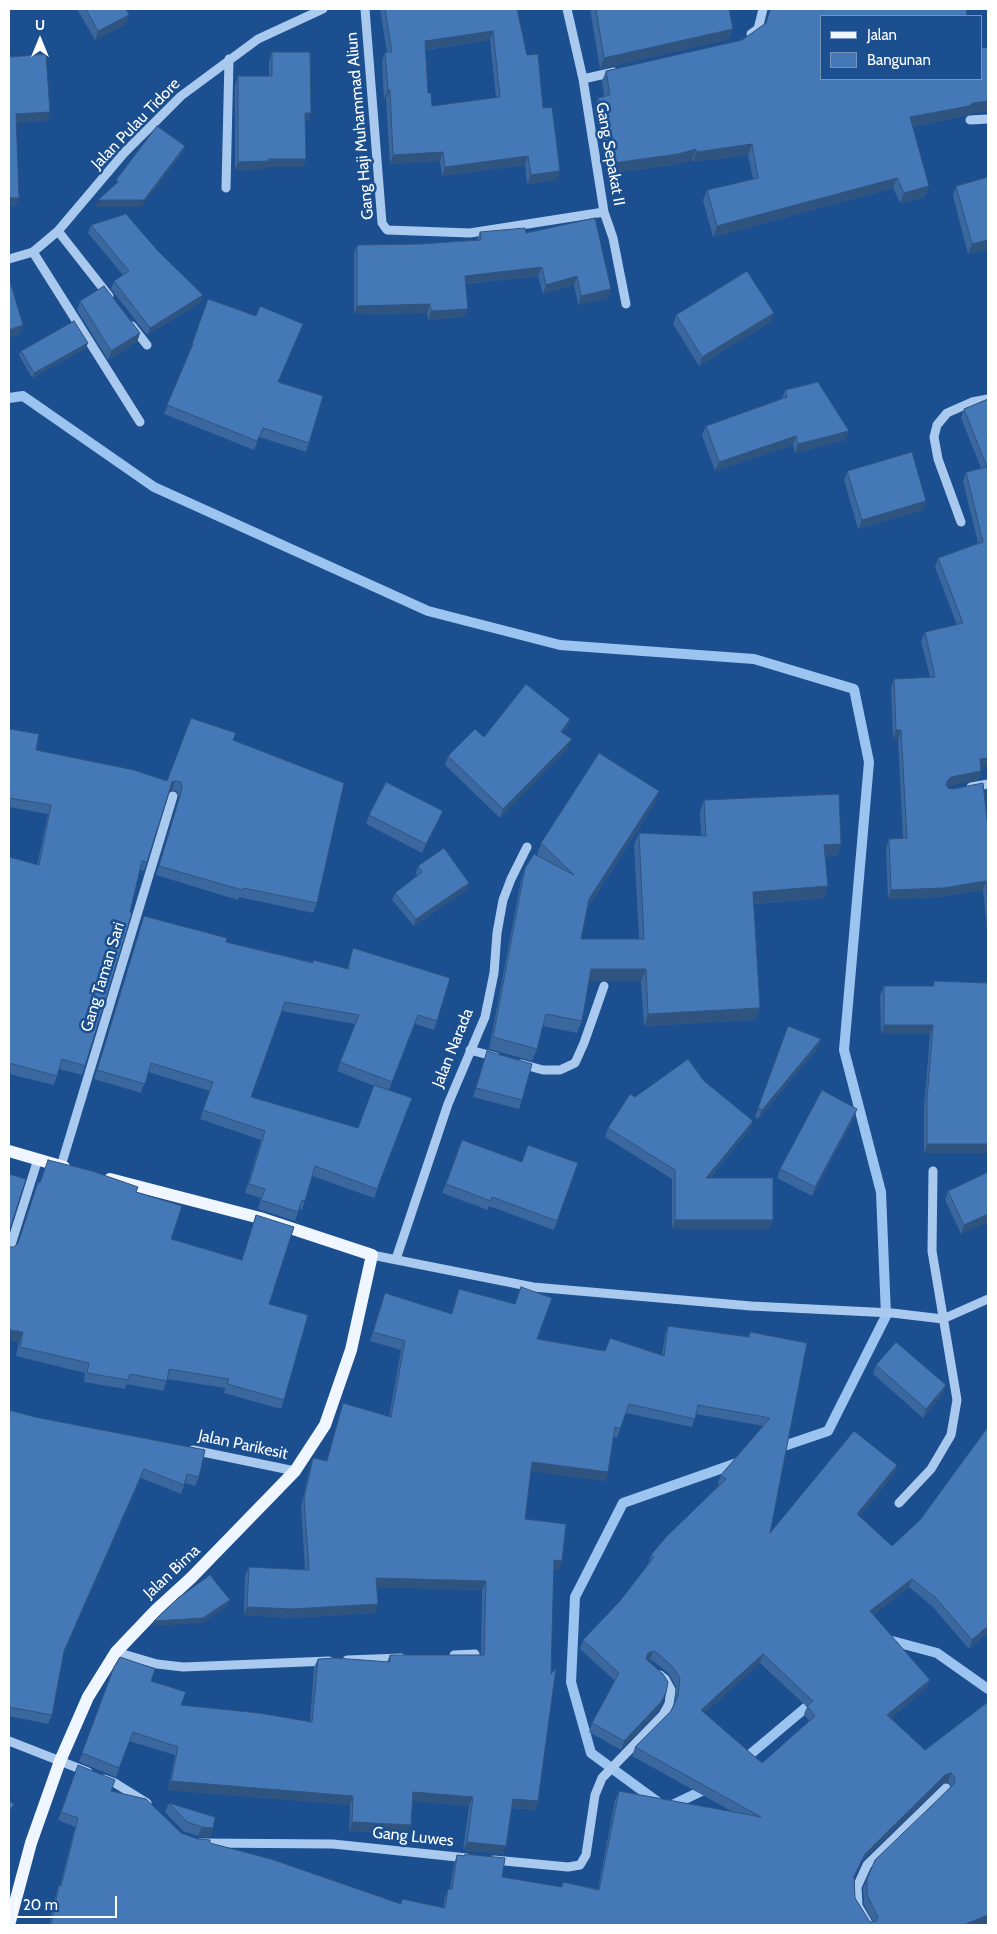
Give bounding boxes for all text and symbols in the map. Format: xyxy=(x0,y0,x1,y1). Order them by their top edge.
north arrow xyxy=(15,15,65,65)
legend xyxy=(820,15,982,80)
text: U xyxy=(35,16,45,34)
text: Jalan xyxy=(867,26,897,44)
street label: Gang Haji Muhammad Aliun xyxy=(342,31,378,221)
text: Bangunan xyxy=(867,51,931,69)
street label: Jalan Pulau Tidore xyxy=(88,75,184,173)
street label: Gang Sepakat II xyxy=(591,101,629,207)
street label: Gang Taman Sari xyxy=(77,920,129,1034)
street label: Jalan Narada xyxy=(428,1006,478,1090)
street label: Jalan Parikesit xyxy=(196,1426,290,1464)
street label: Jalan Bima xyxy=(140,1541,204,1603)
street label: Gang Luwes xyxy=(371,1823,455,1851)
scale bar xyxy=(18,1886,120,1918)
text: 20 m xyxy=(23,1896,58,1914)

